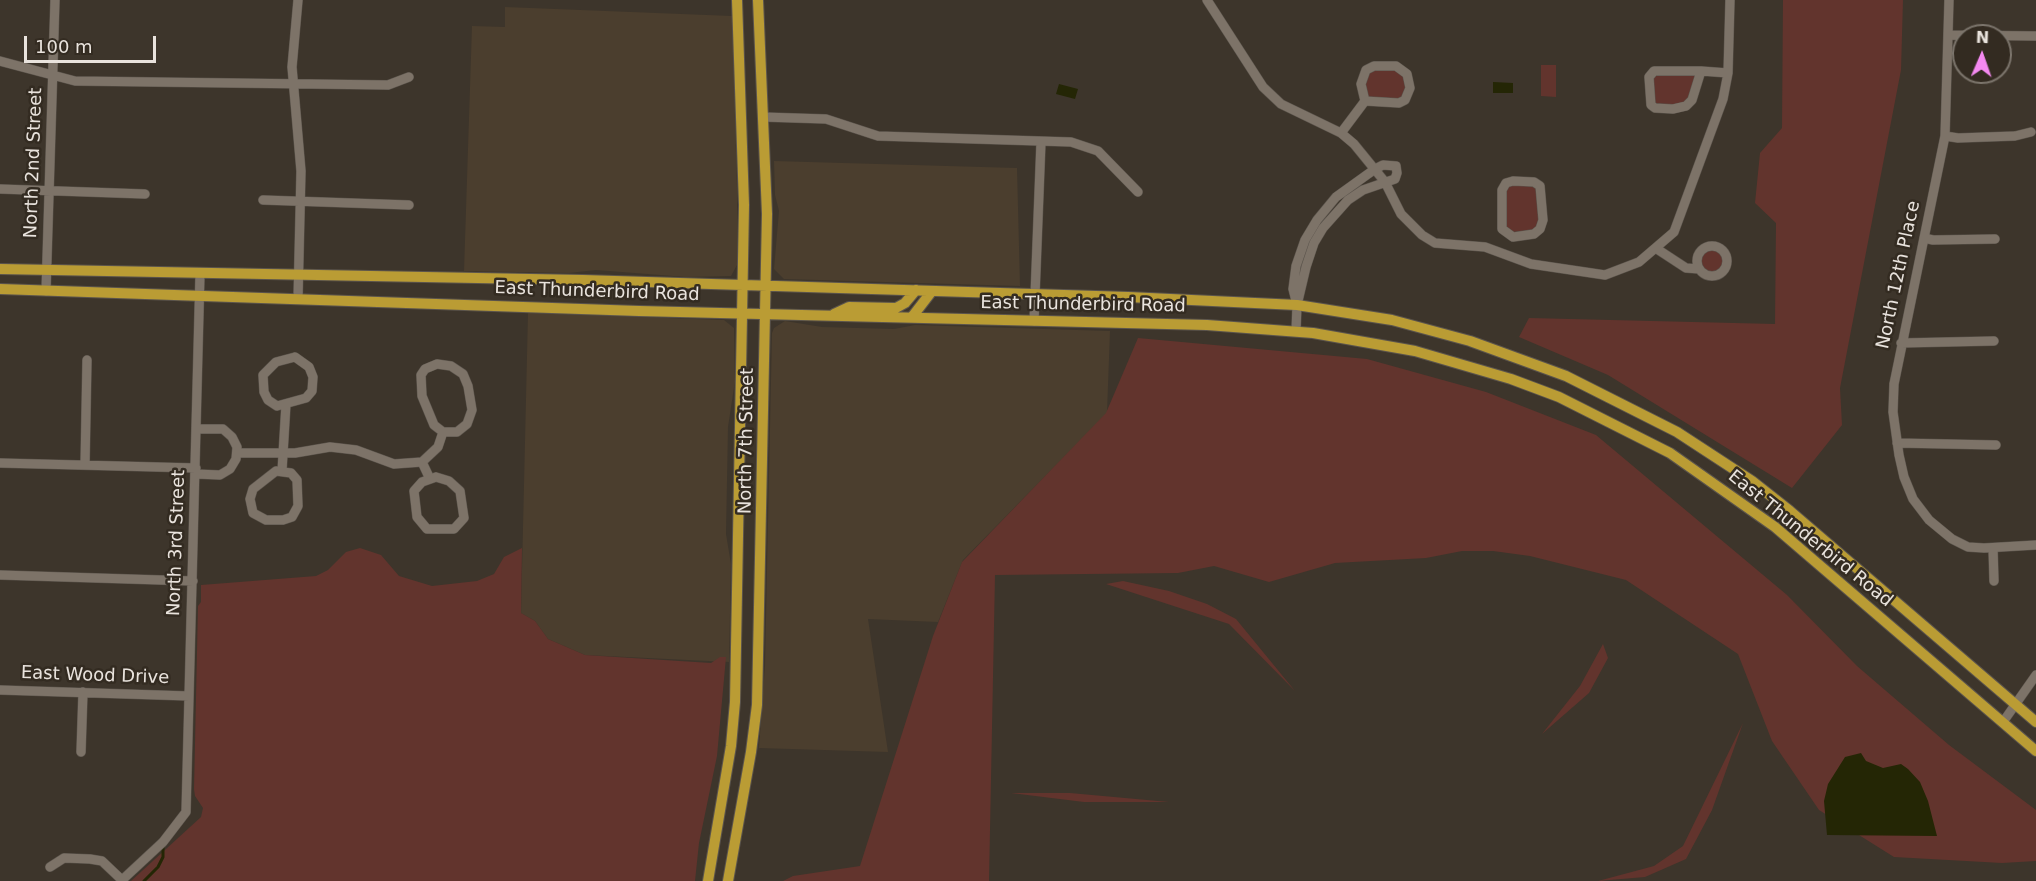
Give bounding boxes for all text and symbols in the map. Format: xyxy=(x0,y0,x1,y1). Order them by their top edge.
scale bar xyxy=(27,24,159,62)
north arrow xyxy=(1952,24,2012,84)
text: N xyxy=(1976,28,1990,47)
text: 100 m xyxy=(35,36,93,57)
street label: North 2nd Street xyxy=(21,87,47,239)
street label: North 12th Place xyxy=(1873,199,1925,351)
street label: East Thunderbird Road xyxy=(494,278,700,306)
street label: East Thunderbird Road xyxy=(980,292,1186,318)
street label: North 7th Street xyxy=(735,368,759,514)
street label: East Thunderbird Road xyxy=(1723,466,1897,612)
street label: North 3rd Street xyxy=(164,469,190,617)
street label: East Wood Drive xyxy=(20,663,170,689)

